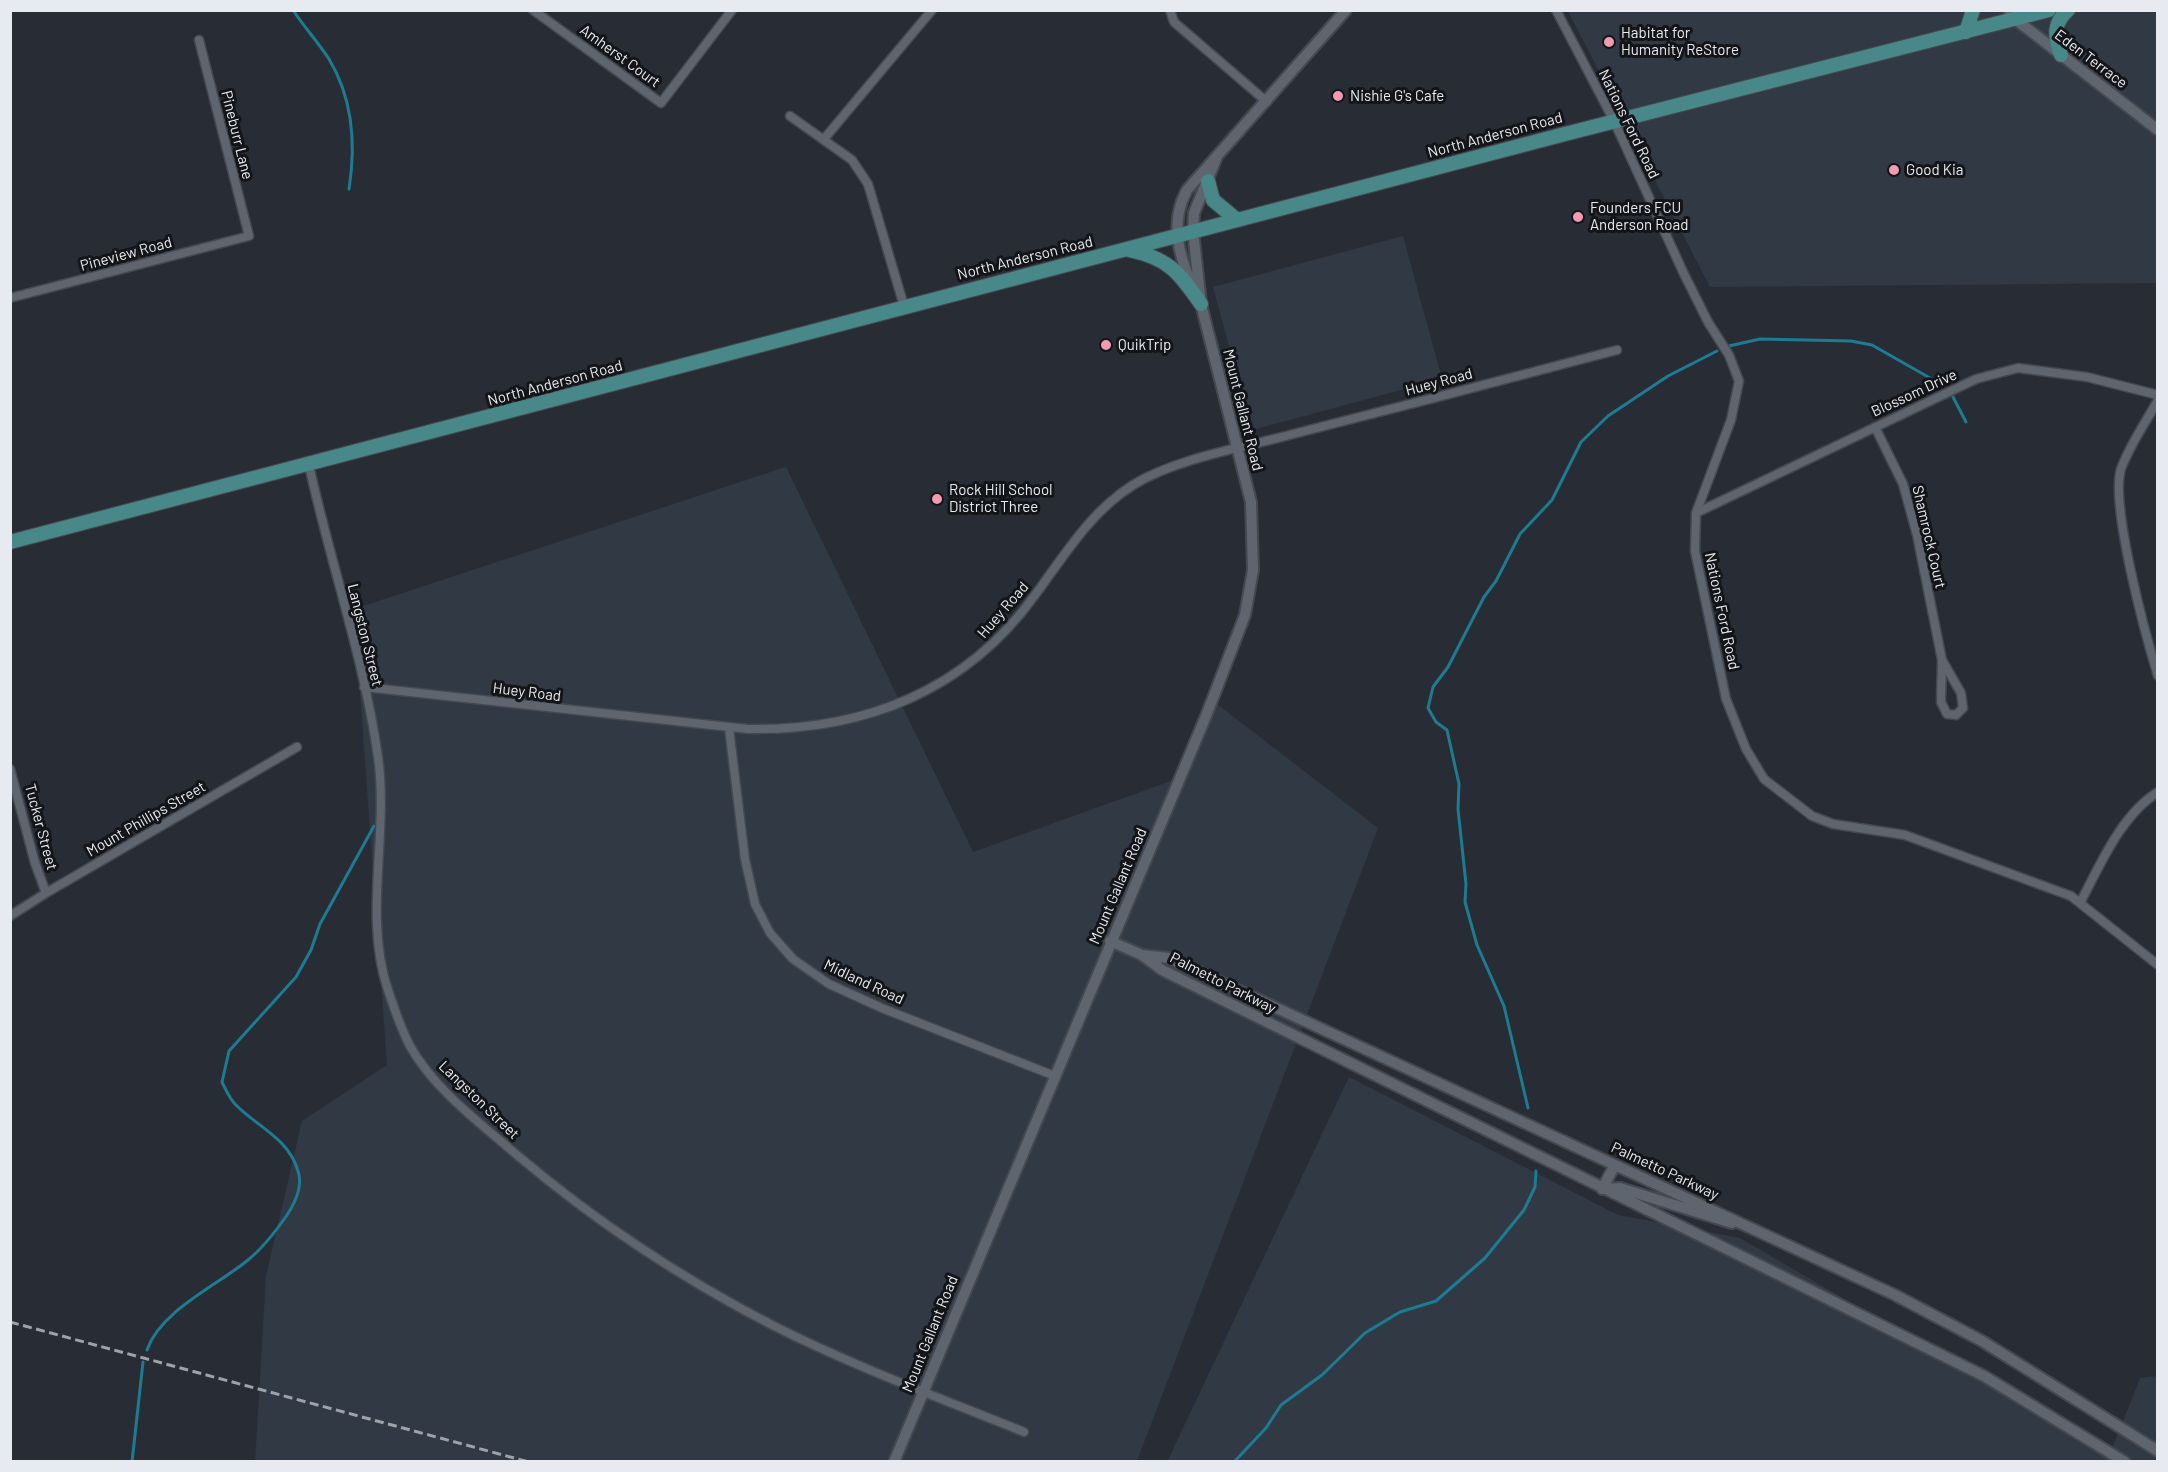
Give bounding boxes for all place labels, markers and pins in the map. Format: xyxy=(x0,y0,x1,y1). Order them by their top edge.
place label: Habitat for Humanity ReStore xyxy=(1621,24,1739,59)
marker: Habitat for Humanity ReStore xyxy=(1602,35,1616,49)
place label: Nishie G's Cafe xyxy=(1350,87,1444,105)
marker: Nishie G's Cafe xyxy=(1331,89,1345,103)
place label: Good Kia xyxy=(1906,161,1963,179)
marker: Good Kia xyxy=(1887,163,1901,177)
place label: Founders FCU Anderson Road xyxy=(1590,199,1688,234)
marker: Founders FCU Anderson Road xyxy=(1571,210,1585,224)
place label: QuikTrip xyxy=(1118,336,1171,354)
marker: QuikTrip xyxy=(1099,338,1113,352)
place label: Rock Hill School District Three xyxy=(949,481,1052,516)
marker: Rock Hill School District Three xyxy=(930,492,944,506)

